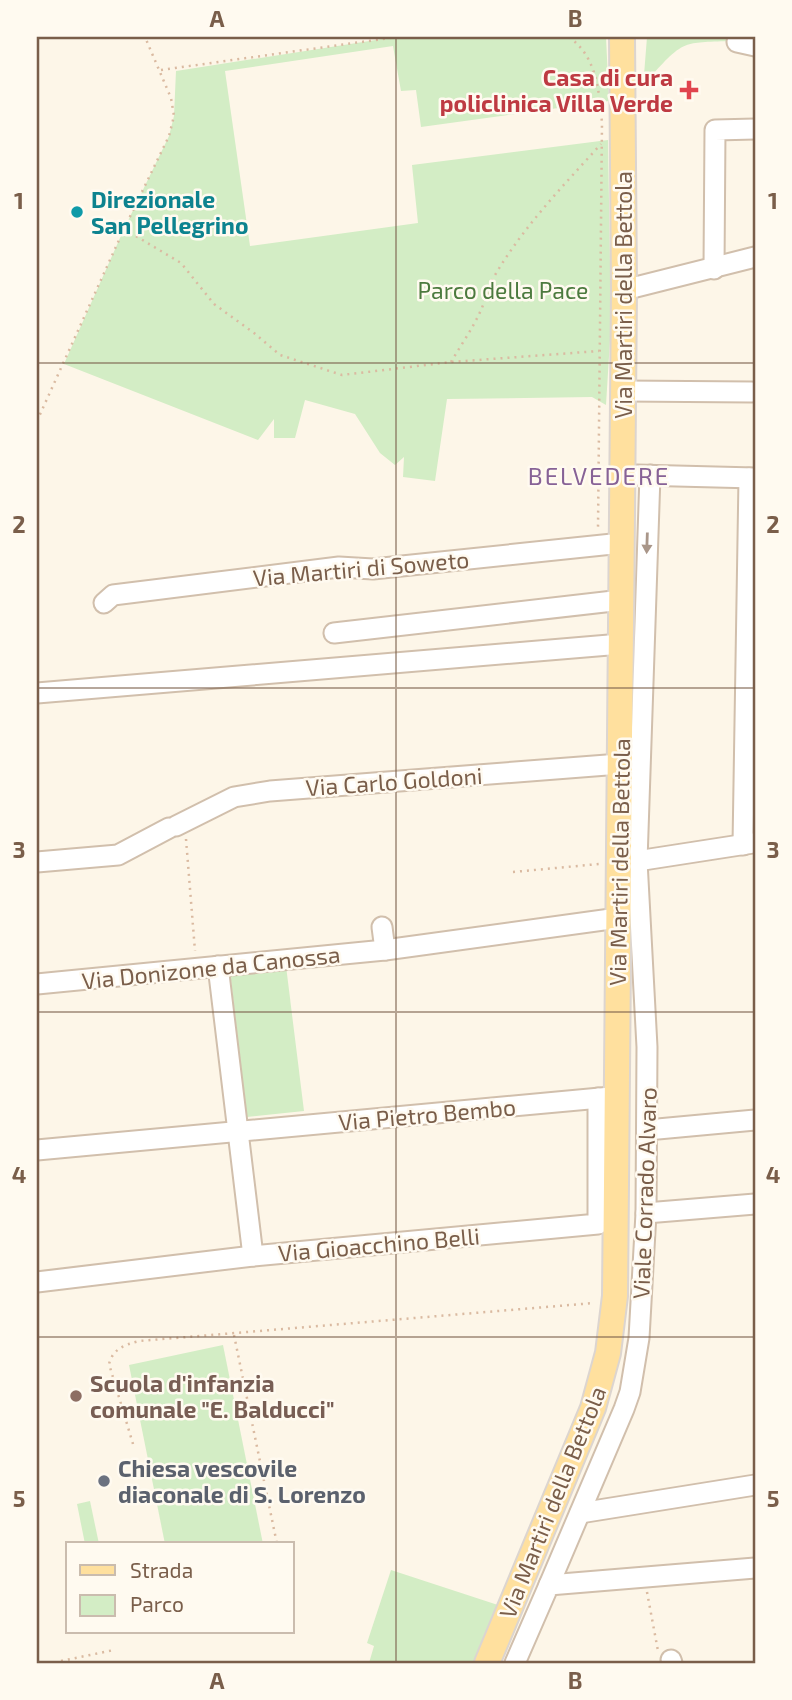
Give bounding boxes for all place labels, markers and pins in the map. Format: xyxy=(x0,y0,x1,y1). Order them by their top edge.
place label: Casa di cura policlinica Villa Verde xyxy=(440,63,673,117)
marker: Casa di cura policlinica Villa Verde xyxy=(679,80,699,100)
place label: Direzionale San Pellegrino xyxy=(91,185,248,239)
marker: Direzionale San Pellegrino xyxy=(69,204,85,220)
place label: Scuola d'infanzia comunale "E. Balducci" xyxy=(90,1369,335,1423)
marker: Scuola d'infanzia comunale "E. Balducci" xyxy=(68,1388,84,1404)
place label: Chiesa vescovile diaconale di S. Lorenzo xyxy=(118,1454,366,1508)
marker: Chiesa vescovile diaconale di S. Lorenzo xyxy=(96,1473,112,1489)

